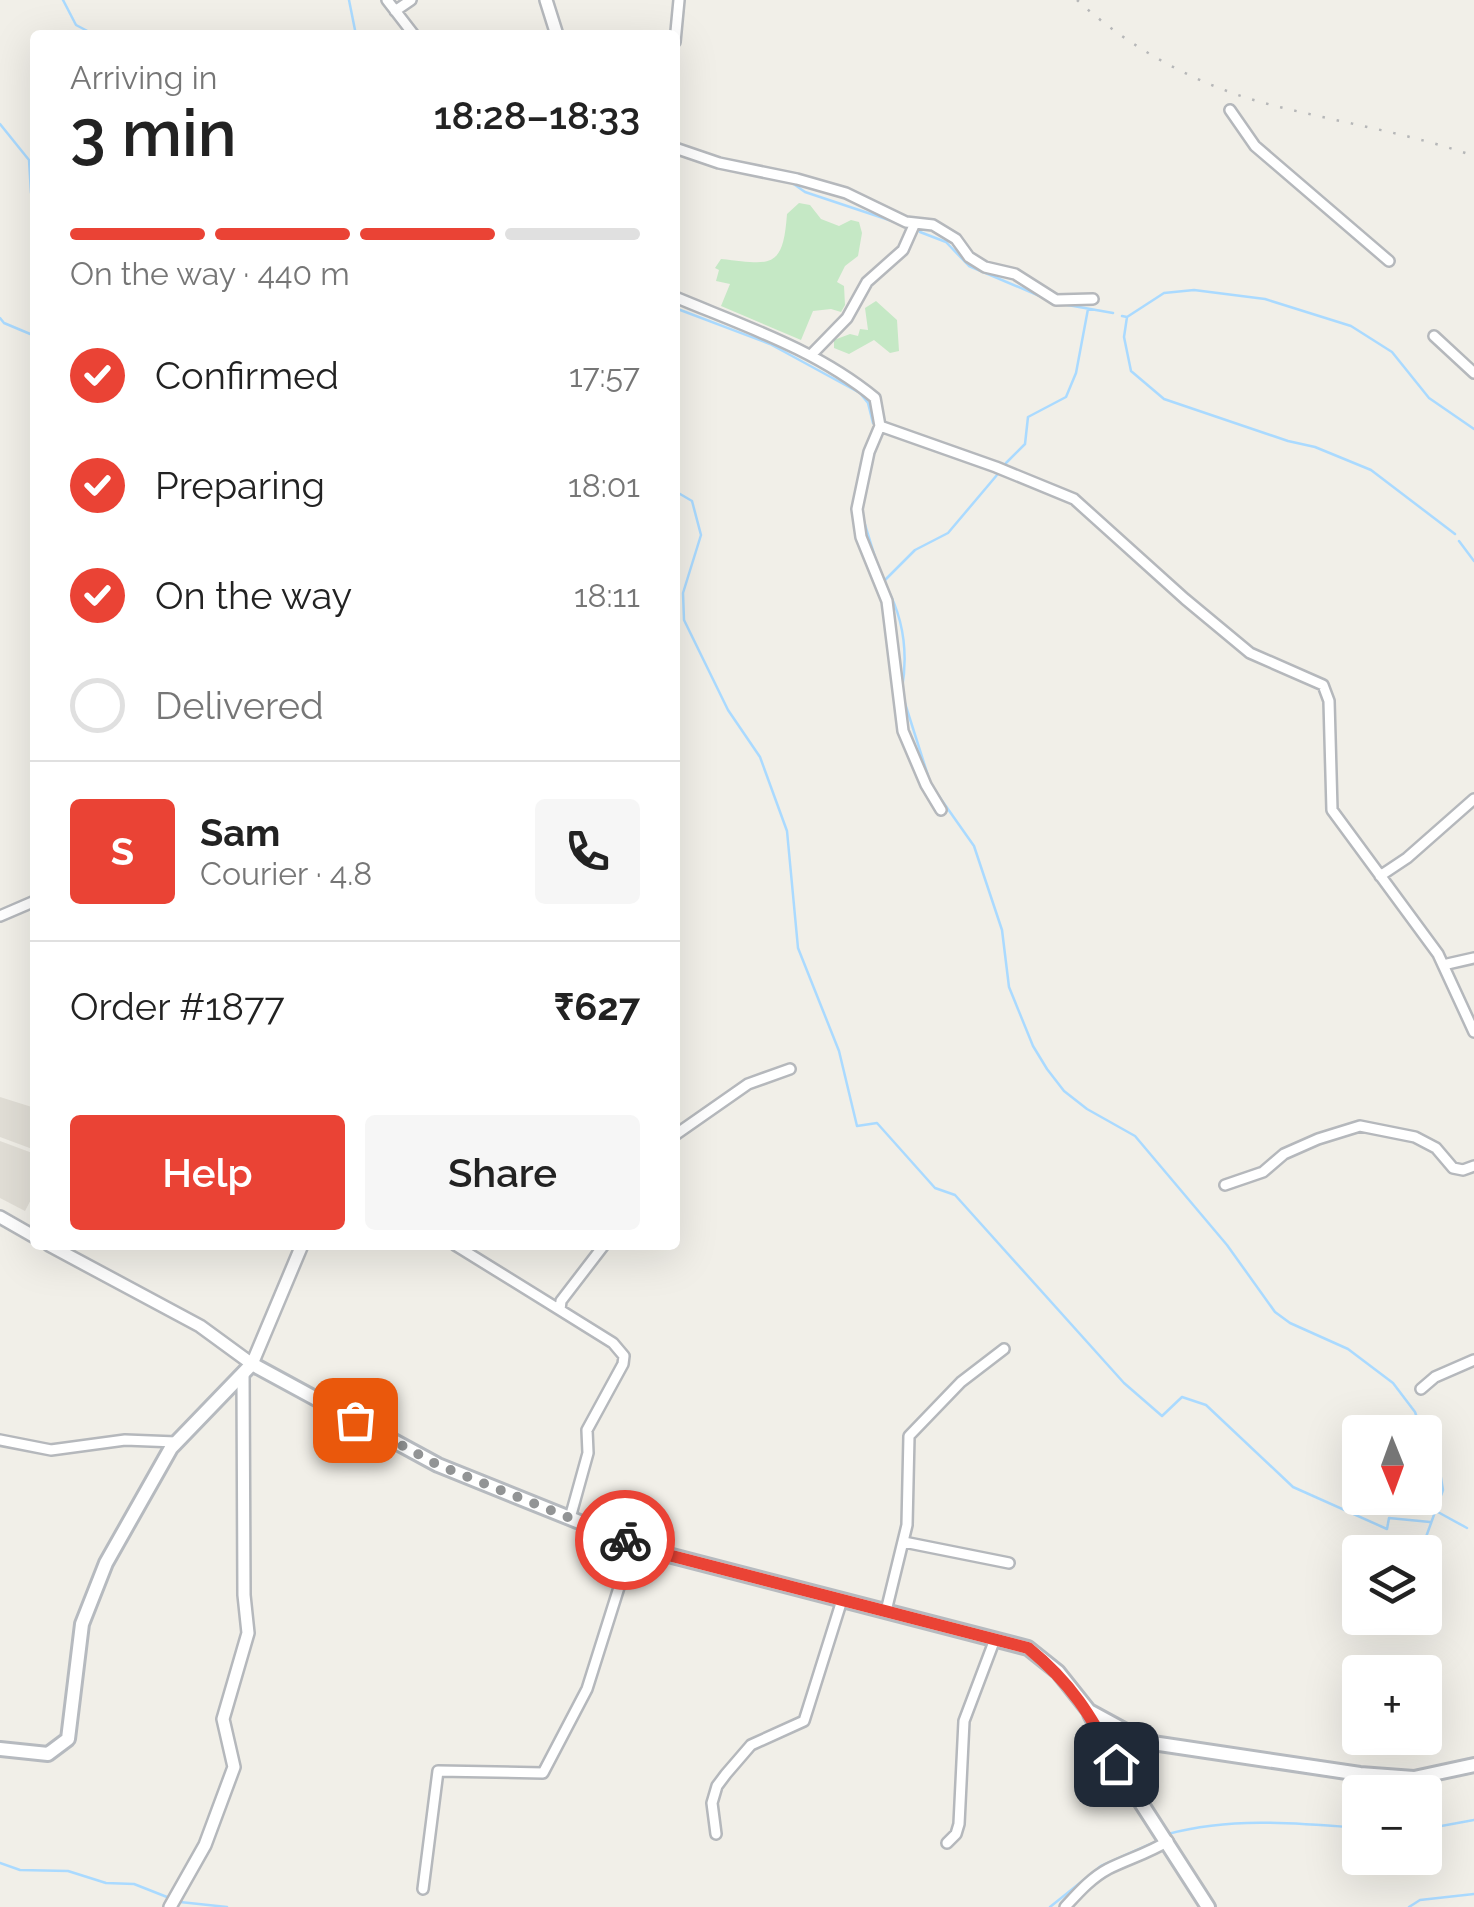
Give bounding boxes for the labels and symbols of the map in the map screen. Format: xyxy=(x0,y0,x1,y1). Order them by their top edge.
pin xyxy=(313,1378,398,1463)
north arrow xyxy=(1342,1415,1442,1515)
courier xyxy=(575,1490,675,1590)
pin xyxy=(1074,1722,1159,1807)

